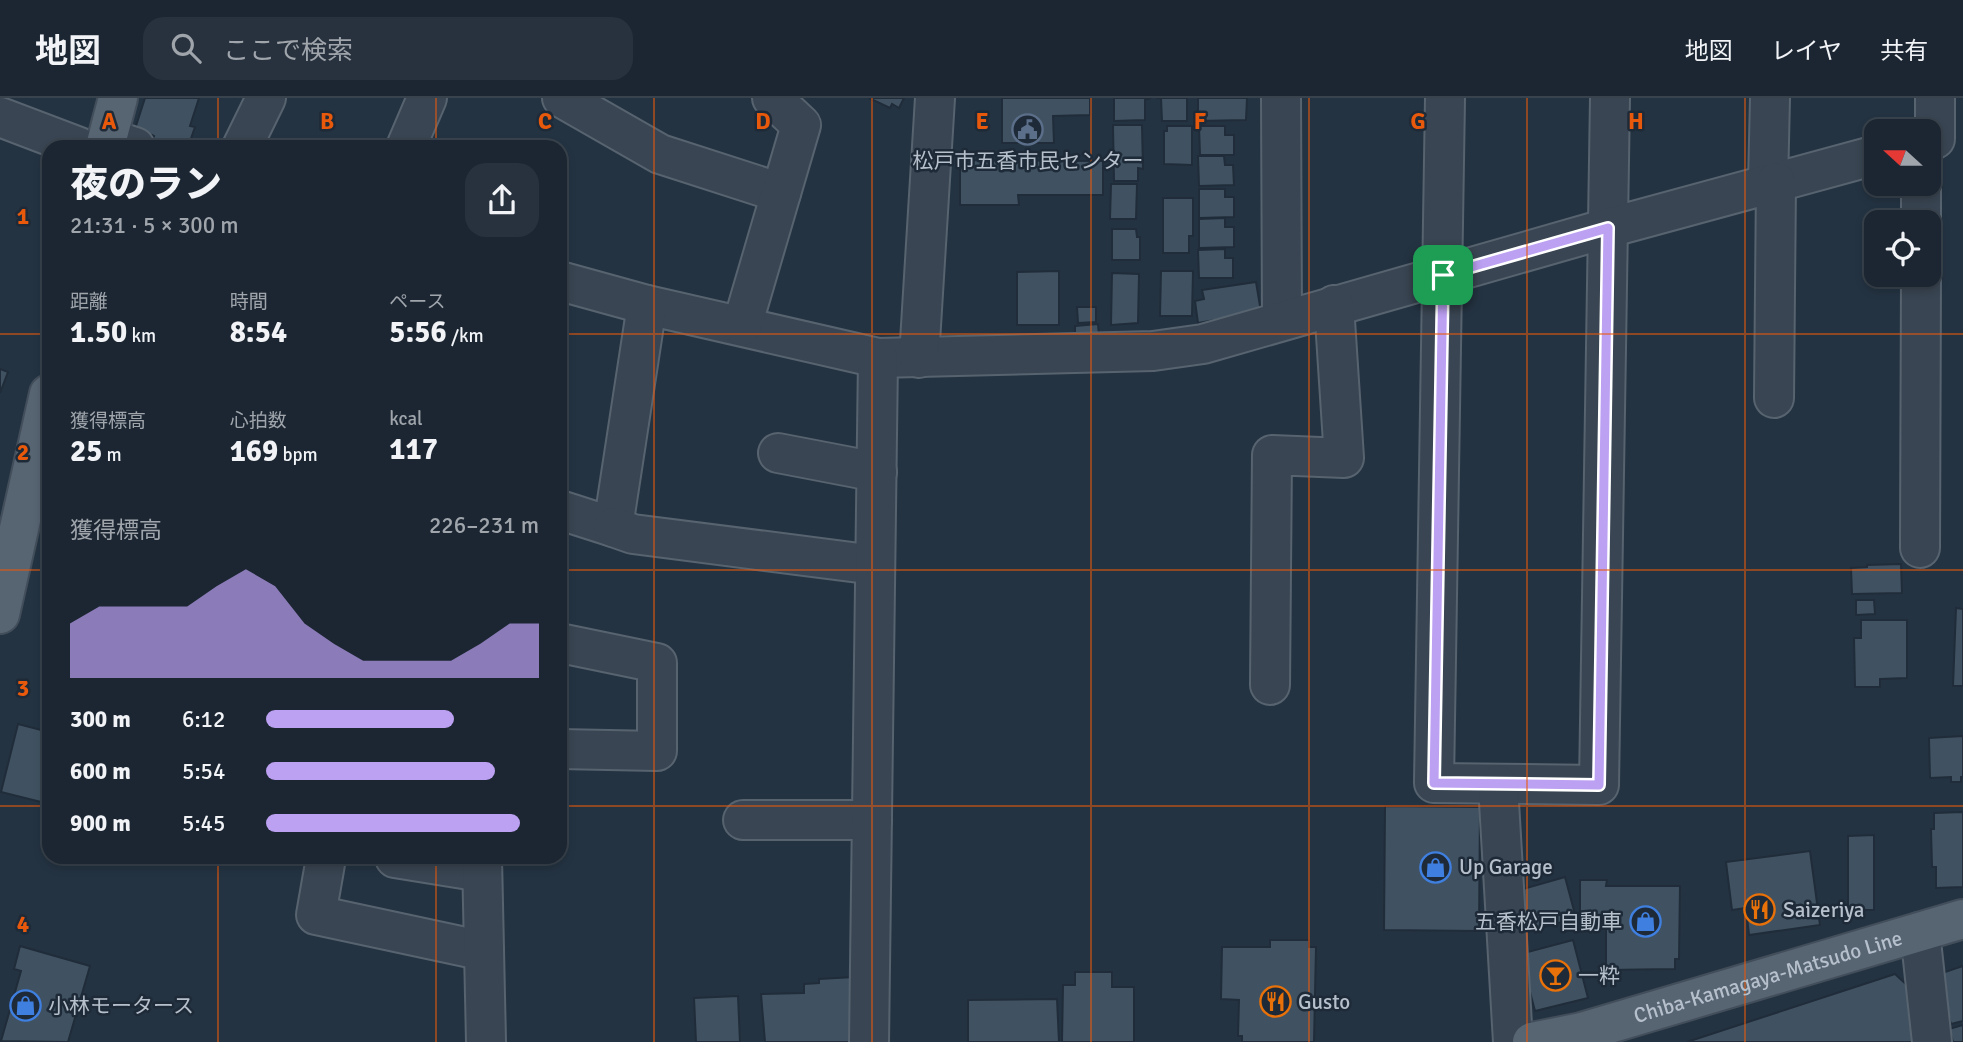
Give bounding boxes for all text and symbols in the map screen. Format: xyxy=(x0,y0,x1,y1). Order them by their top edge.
search box xyxy=(143,17,633,80)
icon: search xyxy=(167,29,205,67)
text: 地図 xyxy=(35,31,101,72)
text: ここで検索 xyxy=(223,35,353,67)
text: 地図 xyxy=(1685,36,1733,66)
text: レイヤ xyxy=(1771,36,1842,66)
text: 共有 xyxy=(1880,36,1928,66)
text: A xyxy=(102,107,117,136)
text: B xyxy=(320,107,334,136)
text: C xyxy=(538,107,552,136)
text: D xyxy=(755,107,771,136)
text: E xyxy=(975,107,989,136)
text: F xyxy=(1194,107,1206,136)
text: G xyxy=(1410,107,1426,136)
text: H xyxy=(1628,107,1644,136)
public building icon: 松戸市五香市民センター xyxy=(1011,112,1045,146)
north arrow xyxy=(1864,119,1941,196)
map controls xyxy=(1864,119,1941,287)
place label: 松戸市五香市民センター xyxy=(913,148,1144,174)
text: 夜のラン xyxy=(70,161,222,208)
button: share xyxy=(465,163,539,237)
text: 1 xyxy=(17,202,29,231)
button: locate xyxy=(1864,210,1941,287)
text: 21:31 · 5 × 300 m xyxy=(70,211,239,240)
pin xyxy=(1413,245,1473,305)
icon: arrive xyxy=(1424,256,1462,294)
text: 距離 xyxy=(70,290,108,314)
text: 時間 xyxy=(230,290,268,314)
text: ペース xyxy=(389,290,445,314)
text: 1.50 xyxy=(70,314,127,351)
text: 8:54 xyxy=(230,314,287,351)
text: 5:56 xyxy=(389,314,447,351)
text: km xyxy=(127,324,156,348)
text: /km xyxy=(447,324,484,348)
text: kcal xyxy=(389,407,423,431)
text: 獲得標高 xyxy=(70,409,146,433)
text: 心拍数 xyxy=(230,409,287,433)
text: 117 xyxy=(389,431,438,468)
text: 25 xyxy=(70,433,102,470)
text: 169 xyxy=(230,433,278,470)
text: 2 xyxy=(17,438,29,467)
text: m xyxy=(102,443,122,467)
text: bpm xyxy=(278,443,318,467)
text: 226–231 m xyxy=(429,511,539,540)
text: 獲得標高 xyxy=(70,516,162,545)
text: 3 xyxy=(17,674,29,703)
text: 300 m xyxy=(70,705,131,734)
text: 6:12 xyxy=(182,705,225,734)
text: 600 m xyxy=(70,757,131,786)
text: 5:54 xyxy=(182,757,225,786)
text: 900 m xyxy=(70,809,131,838)
text: 5:45 xyxy=(182,809,225,838)
shop icon: Up Garage xyxy=(1419,850,1453,884)
place label: Up Garage xyxy=(1459,854,1553,880)
restaurant icon: Saizeriya xyxy=(1743,893,1777,927)
place label: Saizeriya xyxy=(1783,897,1864,923)
shop icon: 五香松戸自動車 xyxy=(1628,905,1662,939)
place label: 五香松戸自動車 xyxy=(1475,909,1622,935)
text: 4 xyxy=(17,910,29,939)
street label: Chiba-Kamagaya-Matsudo Line xyxy=(1631,925,1905,1029)
bar icon: 一粋 xyxy=(1538,959,1572,993)
place label: 一粋 xyxy=(1578,963,1620,989)
restaurant icon: Gusto xyxy=(1258,985,1292,1019)
shop icon: 小林モータース xyxy=(8,989,42,1023)
place label: Gusto xyxy=(1298,989,1350,1015)
place label: 小林モータース xyxy=(48,993,194,1019)

